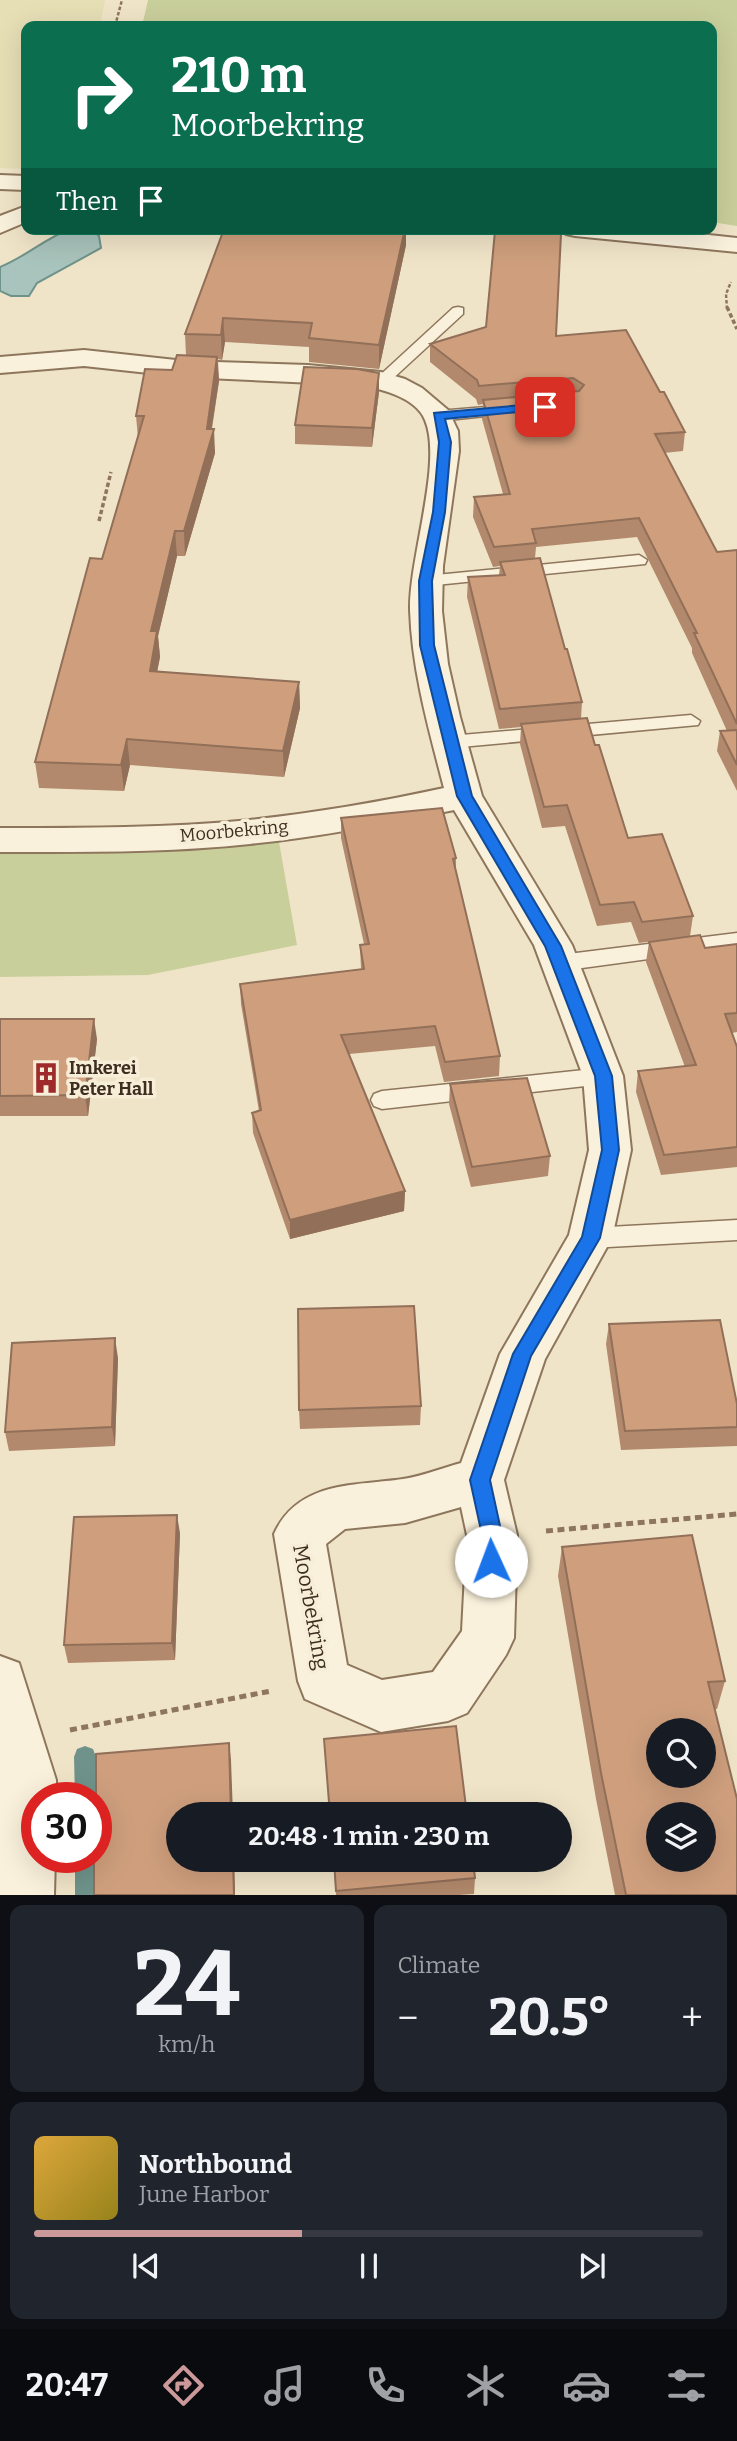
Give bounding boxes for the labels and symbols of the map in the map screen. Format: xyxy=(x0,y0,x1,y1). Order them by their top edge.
pin xyxy=(515,377,575,437)
street label: Moorbekring xyxy=(179,815,289,847)
place label: Imkerei Peter Hall xyxy=(69,1057,154,1100)
building icon: Imkerei Peter Hall xyxy=(29,1061,63,1095)
position arrow xyxy=(454,1524,528,1598)
street label: Moorbekring xyxy=(287,1542,335,1672)
speed limit sign: 30 xyxy=(21,1782,112,1873)

